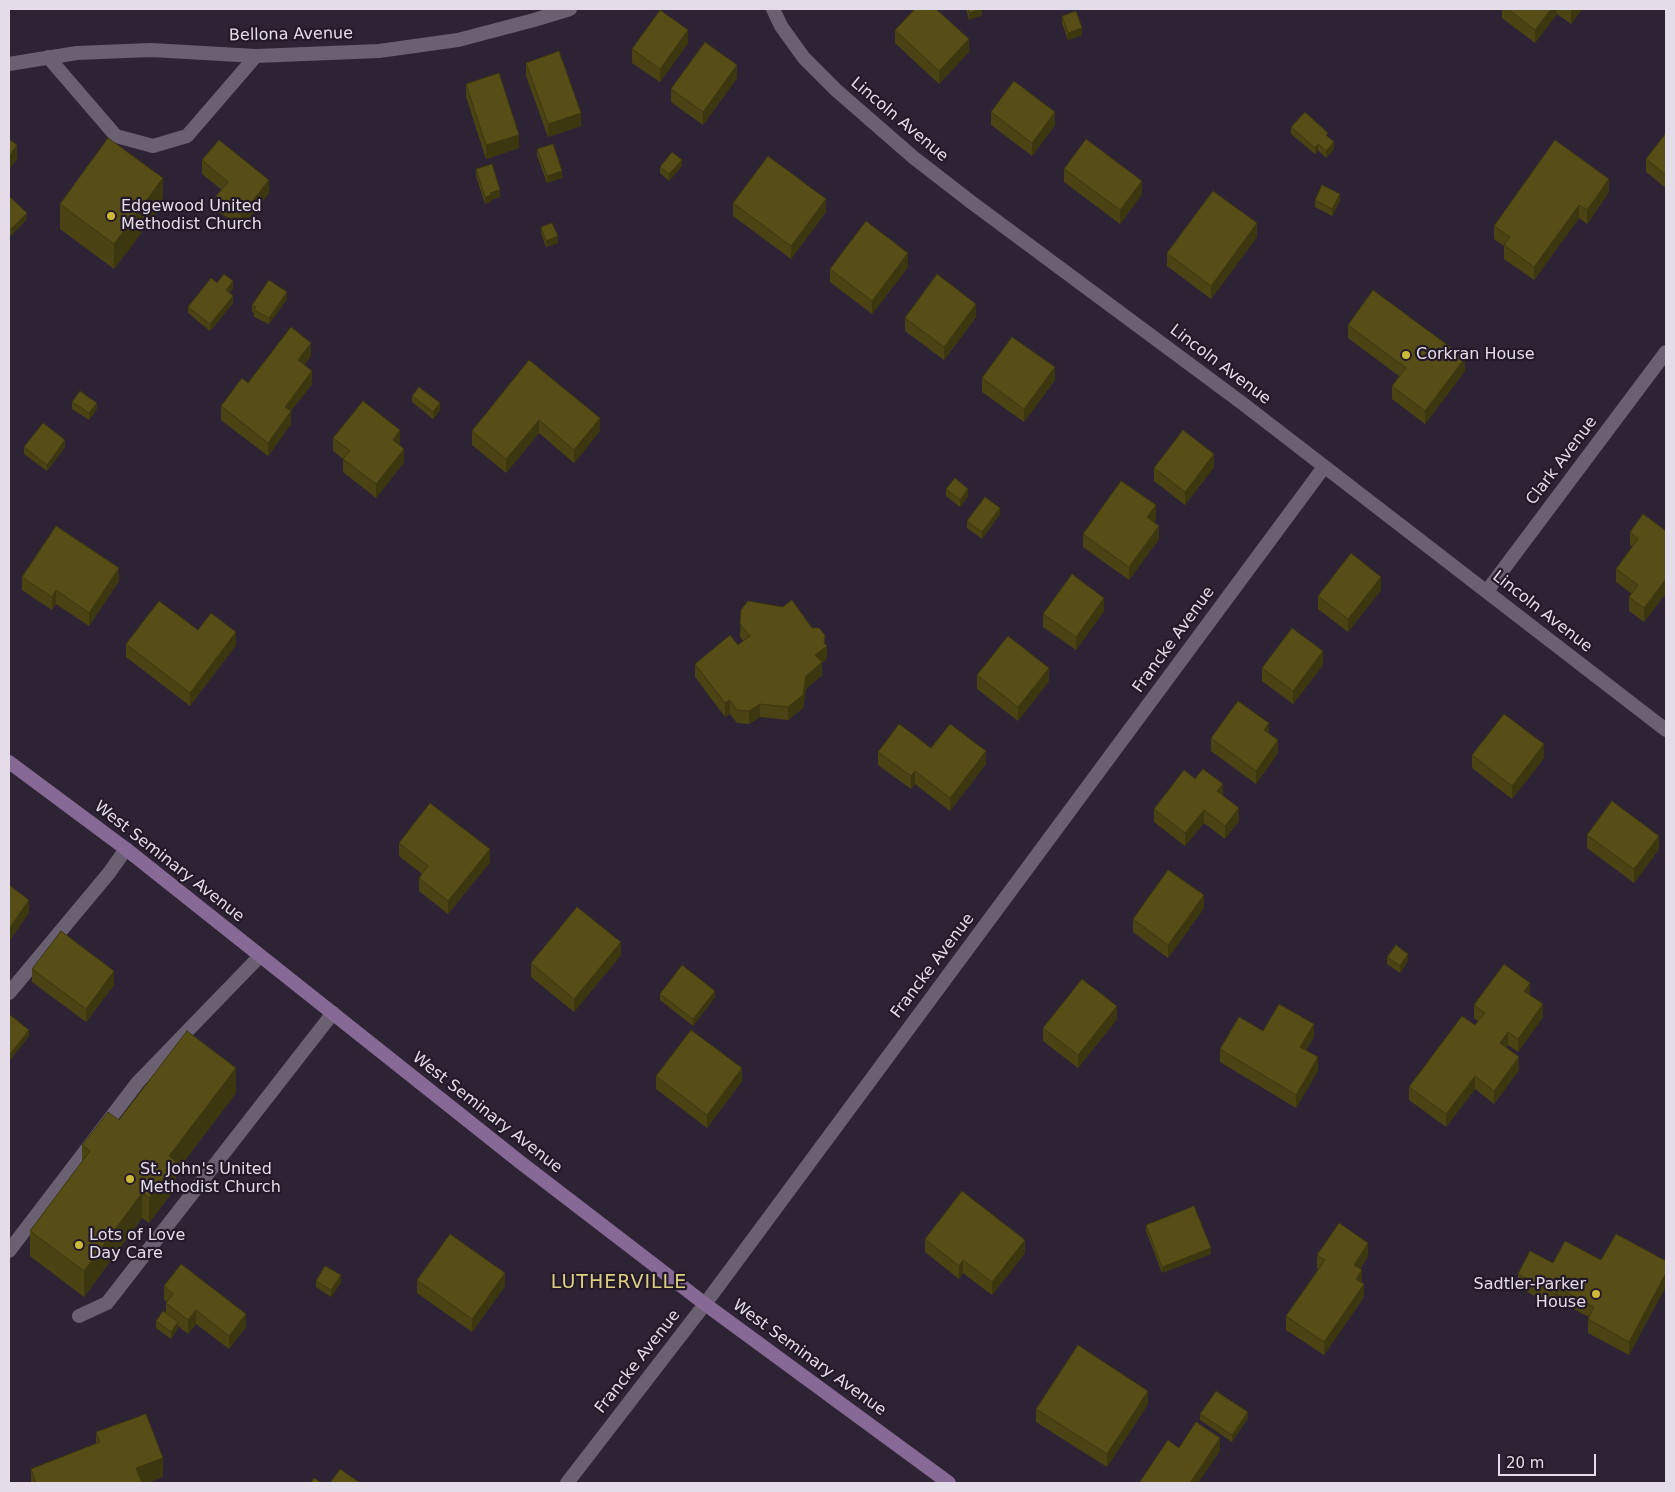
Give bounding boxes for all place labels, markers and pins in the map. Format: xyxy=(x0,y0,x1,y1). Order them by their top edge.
place label: Edgewood United Methodist Church xyxy=(121,197,262,235)
marker: Edgewood United Methodist Church xyxy=(105,210,117,222)
place label: Corkran House xyxy=(1416,345,1535,365)
marker: Corkran House xyxy=(1400,349,1412,361)
place label: St. John's United Methodist Church xyxy=(140,1160,281,1198)
marker: St. John's United Methodist Church xyxy=(124,1173,136,1185)
place label: Lots of Love Day Care xyxy=(89,1226,185,1264)
marker: Lots of Love Day Care xyxy=(73,1239,85,1251)
place label: Sadtler-Parker House xyxy=(1474,1275,1586,1313)
marker: Sadtler-Parker House xyxy=(1590,1288,1602,1300)

